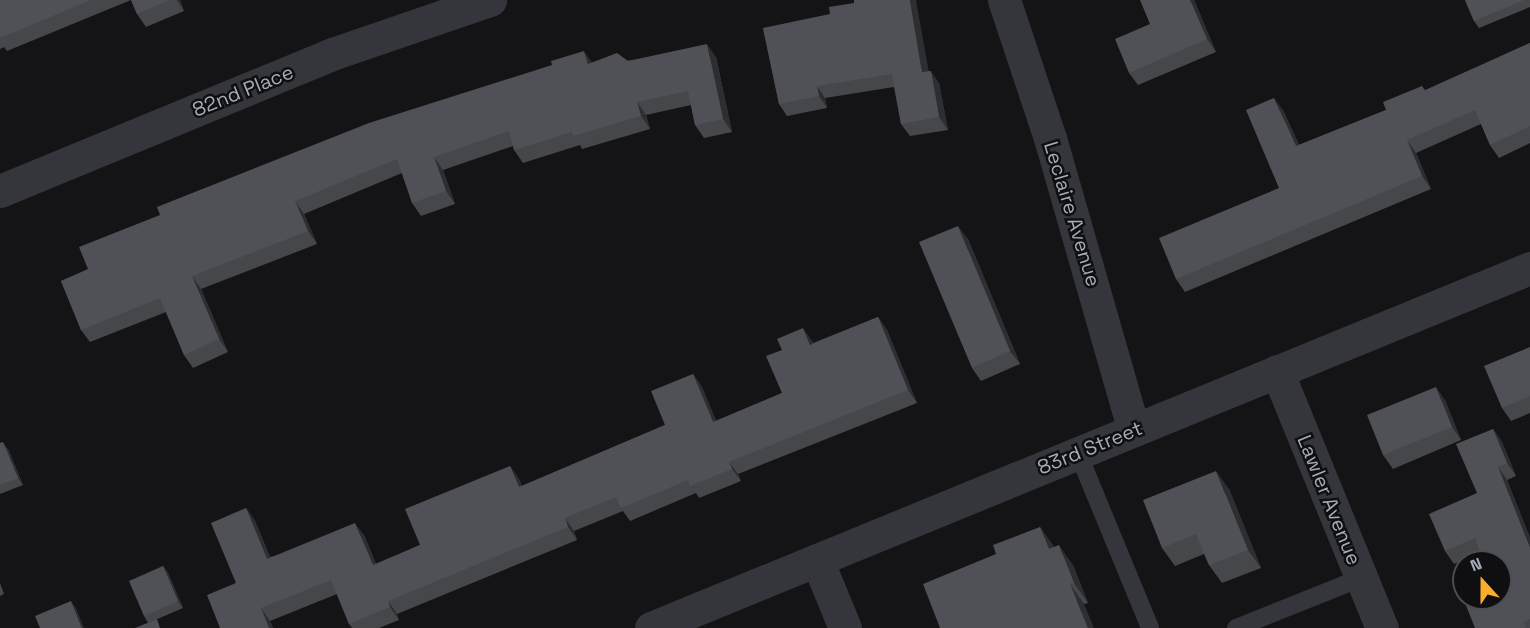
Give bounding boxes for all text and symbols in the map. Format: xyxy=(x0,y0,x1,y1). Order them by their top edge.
street label: 82nd Place xyxy=(189,60,297,122)
street label: Leclaire Avenue xyxy=(1038,138,1106,290)
street label: 83rd Street xyxy=(1034,416,1146,480)
street label: Lawler Avenue xyxy=(1292,431,1366,569)
north arrow xyxy=(1452,550,1512,610)
text: N xyxy=(1467,553,1485,576)

